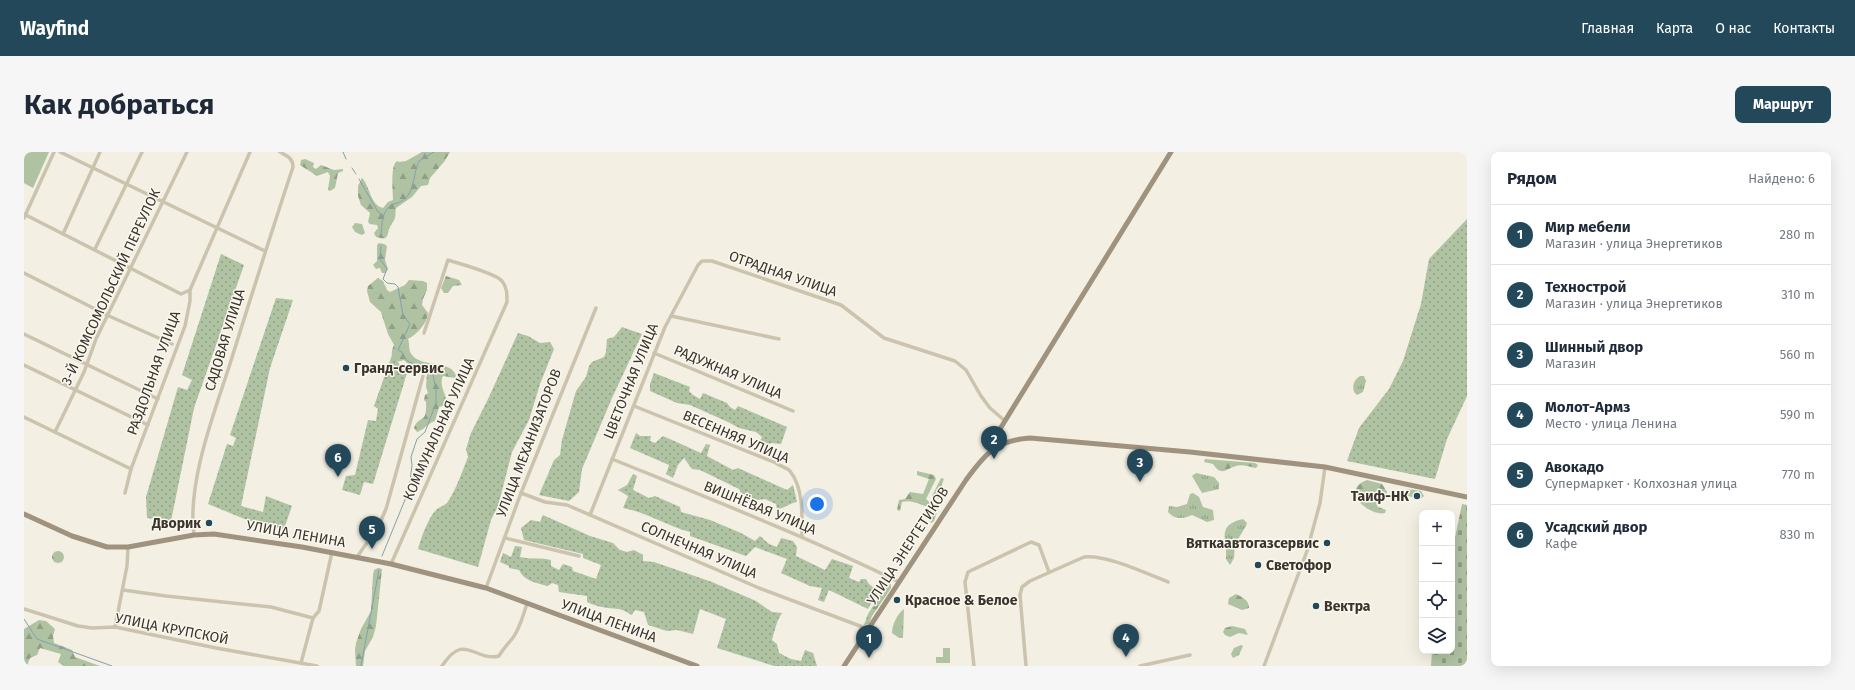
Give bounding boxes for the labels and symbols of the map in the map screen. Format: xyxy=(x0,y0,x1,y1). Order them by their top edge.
street label: 3-Й КОМСОМОЛЬСКИЙ ПЕРЕУЛОК xyxy=(58,185,164,388)
street label: ОТРАДНАЯ УЛИЦА xyxy=(727,248,839,300)
street label: САДОВАЯ УЛИЦА xyxy=(201,287,249,393)
street label: РАЗДОЛЬНАЯ УЛИЦА xyxy=(124,309,184,437)
street label: ЦВЕТОЧНАЯ УЛИЦА xyxy=(600,321,662,441)
street label: РАДУЖНАЯ УЛИЦА xyxy=(671,342,785,402)
street label: КОММУНАЛЬНАЯ УЛИЦА xyxy=(400,355,478,503)
place label: Гранд-сервис xyxy=(354,360,444,377)
marker: Гранд-сервис xyxy=(341,363,351,373)
street label: УЛИЦА МЕХАНИЗАТОРОВ xyxy=(493,366,565,520)
street label: ВЕСЕННЯЯ УЛИЦА xyxy=(680,407,792,467)
pin: 2 xyxy=(981,426,1007,459)
pin: 6 xyxy=(325,444,351,477)
pin: 3 xyxy=(1127,449,1153,482)
street label: ВИШНЁВАЯ УЛИЦА xyxy=(701,478,819,538)
street label: УЛИЦА ЭНЕРГЕТИКОВ xyxy=(863,484,953,608)
place label: Таиф-НК xyxy=(1351,488,1409,505)
marker: Таиф-НК xyxy=(1412,491,1422,501)
your location xyxy=(807,494,827,514)
place label: Дворик xyxy=(151,515,201,532)
pin: 5 xyxy=(359,516,385,549)
street label: УЛИЦА ЛЕНИНА xyxy=(245,517,347,551)
marker: Дворик xyxy=(204,518,214,528)
street label: СОЛНЕЧНАЯ УЛИЦА xyxy=(638,518,760,582)
place label: Вяткаавтогазсервис xyxy=(1186,535,1319,552)
marker: Вяткаавтогазсервис xyxy=(1322,538,1332,548)
place label: Светофор xyxy=(1266,557,1332,574)
marker: Светофор xyxy=(1253,560,1263,570)
place label: Красное & Белое xyxy=(905,592,1018,609)
marker: Красное & Белое xyxy=(892,595,902,605)
street label: УЛИЦА ЛЕНИНА xyxy=(559,596,659,646)
place label: Вектра xyxy=(1324,598,1371,615)
marker: Вектра xyxy=(1311,601,1321,611)
street label: УЛИЦА КРУПСКОЙ xyxy=(114,610,230,648)
pin: 4 xyxy=(1113,624,1139,657)
pin: 1 xyxy=(856,625,882,658)

